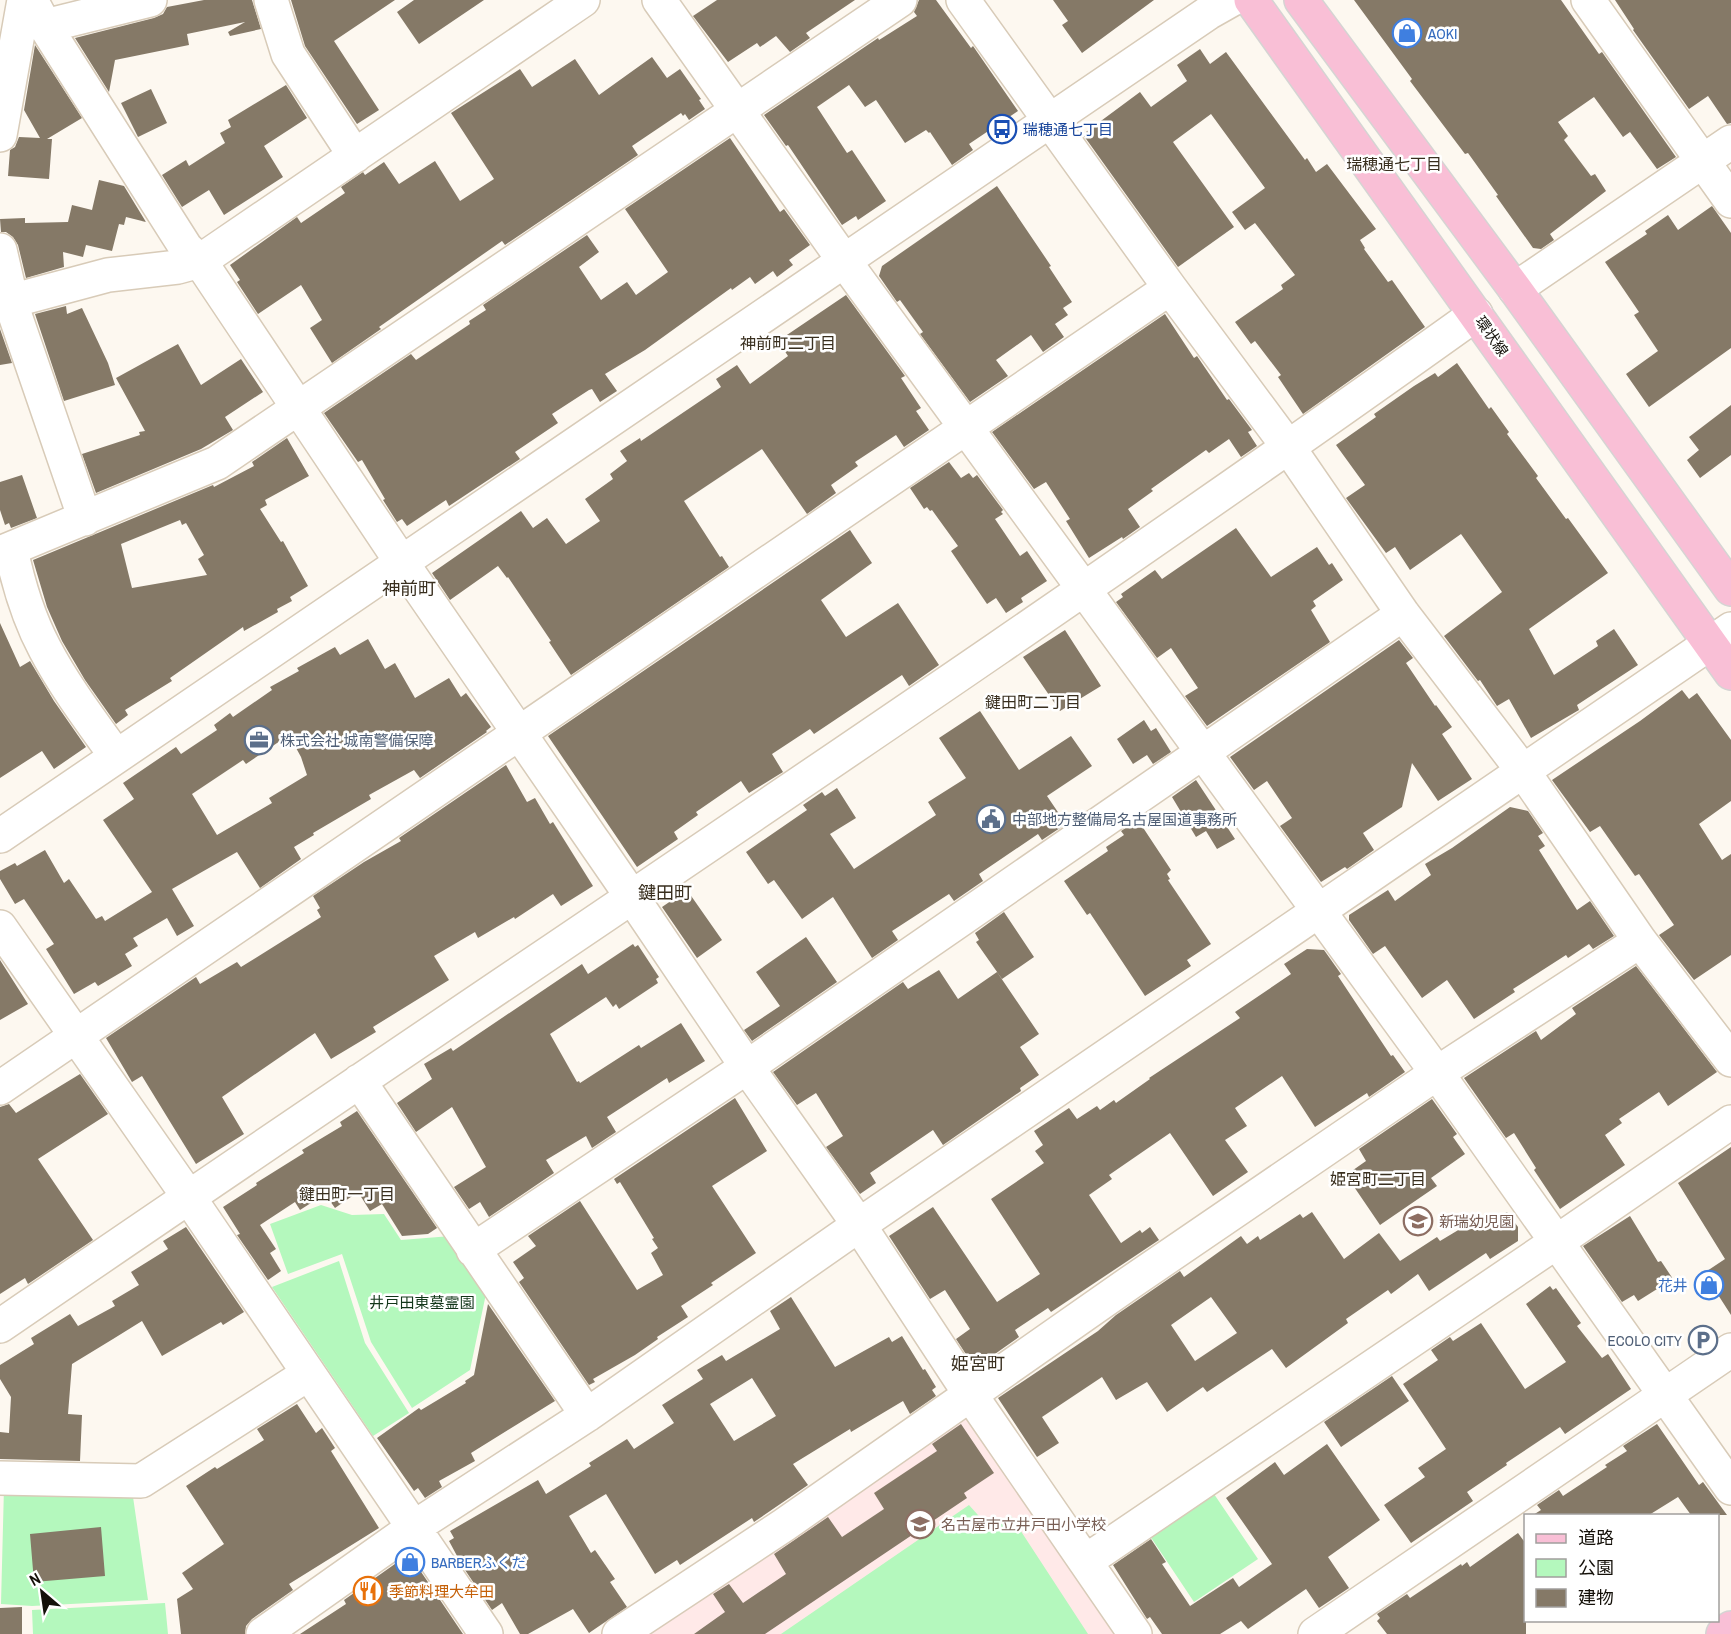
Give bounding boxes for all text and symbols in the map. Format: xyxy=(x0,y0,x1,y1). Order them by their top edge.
shop icon: AOKI xyxy=(1391,17,1423,49)
place label: AOKI xyxy=(1427,23,1457,44)
bus stop icon: 瑞穂通七丁目 xyxy=(986,113,1018,145)
place label: 瑞穂通七丁目 xyxy=(1023,119,1113,140)
district label: 瑞穂通七丁目 xyxy=(1346,153,1442,175)
street label: 環状線 xyxy=(1470,312,1514,360)
district label: 神前町二丁目 xyxy=(740,332,836,354)
district label: 神前町 xyxy=(382,576,436,601)
district label: 鍵田町二丁目 xyxy=(985,691,1081,713)
office icon: 株式会社 城南警備保障 xyxy=(243,724,275,756)
place label: 株式会社 城南警備保障 xyxy=(280,730,433,751)
public building icon: 中部地方整備局名古屋国道事務所 xyxy=(975,803,1007,835)
place label: 中部地方整備局名古屋国道事務所 xyxy=(1012,809,1237,830)
district label: 鍵田町 xyxy=(638,880,692,905)
district label: 姫宮町二丁目 xyxy=(1330,1168,1426,1190)
district label: 鍵田町一丁目 xyxy=(299,1183,395,1205)
school or university icon: 新瑞幼児園 xyxy=(1402,1205,1434,1237)
place label: 新瑞幼児園 xyxy=(1439,1211,1514,1232)
shop icon: 花井 xyxy=(1693,1269,1725,1301)
place label: 花井 xyxy=(1658,1275,1688,1296)
park label: 井戸田東墓霊園 xyxy=(369,1292,475,1313)
parking icon: ECOLO CITY xyxy=(1687,1324,1719,1356)
place label: ECOLO CITY xyxy=(1607,1330,1683,1351)
district label: 姫宮町 xyxy=(951,1351,1005,1376)
school or university icon: 名古屋市立井戸田小学校 xyxy=(904,1508,936,1540)
place label: 名古屋市立井戸田小学校 xyxy=(941,1514,1106,1535)
legend xyxy=(1524,1514,1719,1622)
text: 道路 xyxy=(1578,1525,1614,1550)
shop icon: BARBERふくだ xyxy=(394,1546,426,1578)
place label: BARBERふくだ xyxy=(431,1552,527,1573)
text: 公園 xyxy=(1578,1555,1614,1580)
north arrow xyxy=(12,1562,72,1622)
text: N xyxy=(25,1567,44,1591)
restaurant icon: 季節料理大牟田 xyxy=(352,1575,384,1607)
place label: 季節料理大牟田 xyxy=(389,1581,494,1602)
text: 建物 xyxy=(1578,1585,1614,1610)

